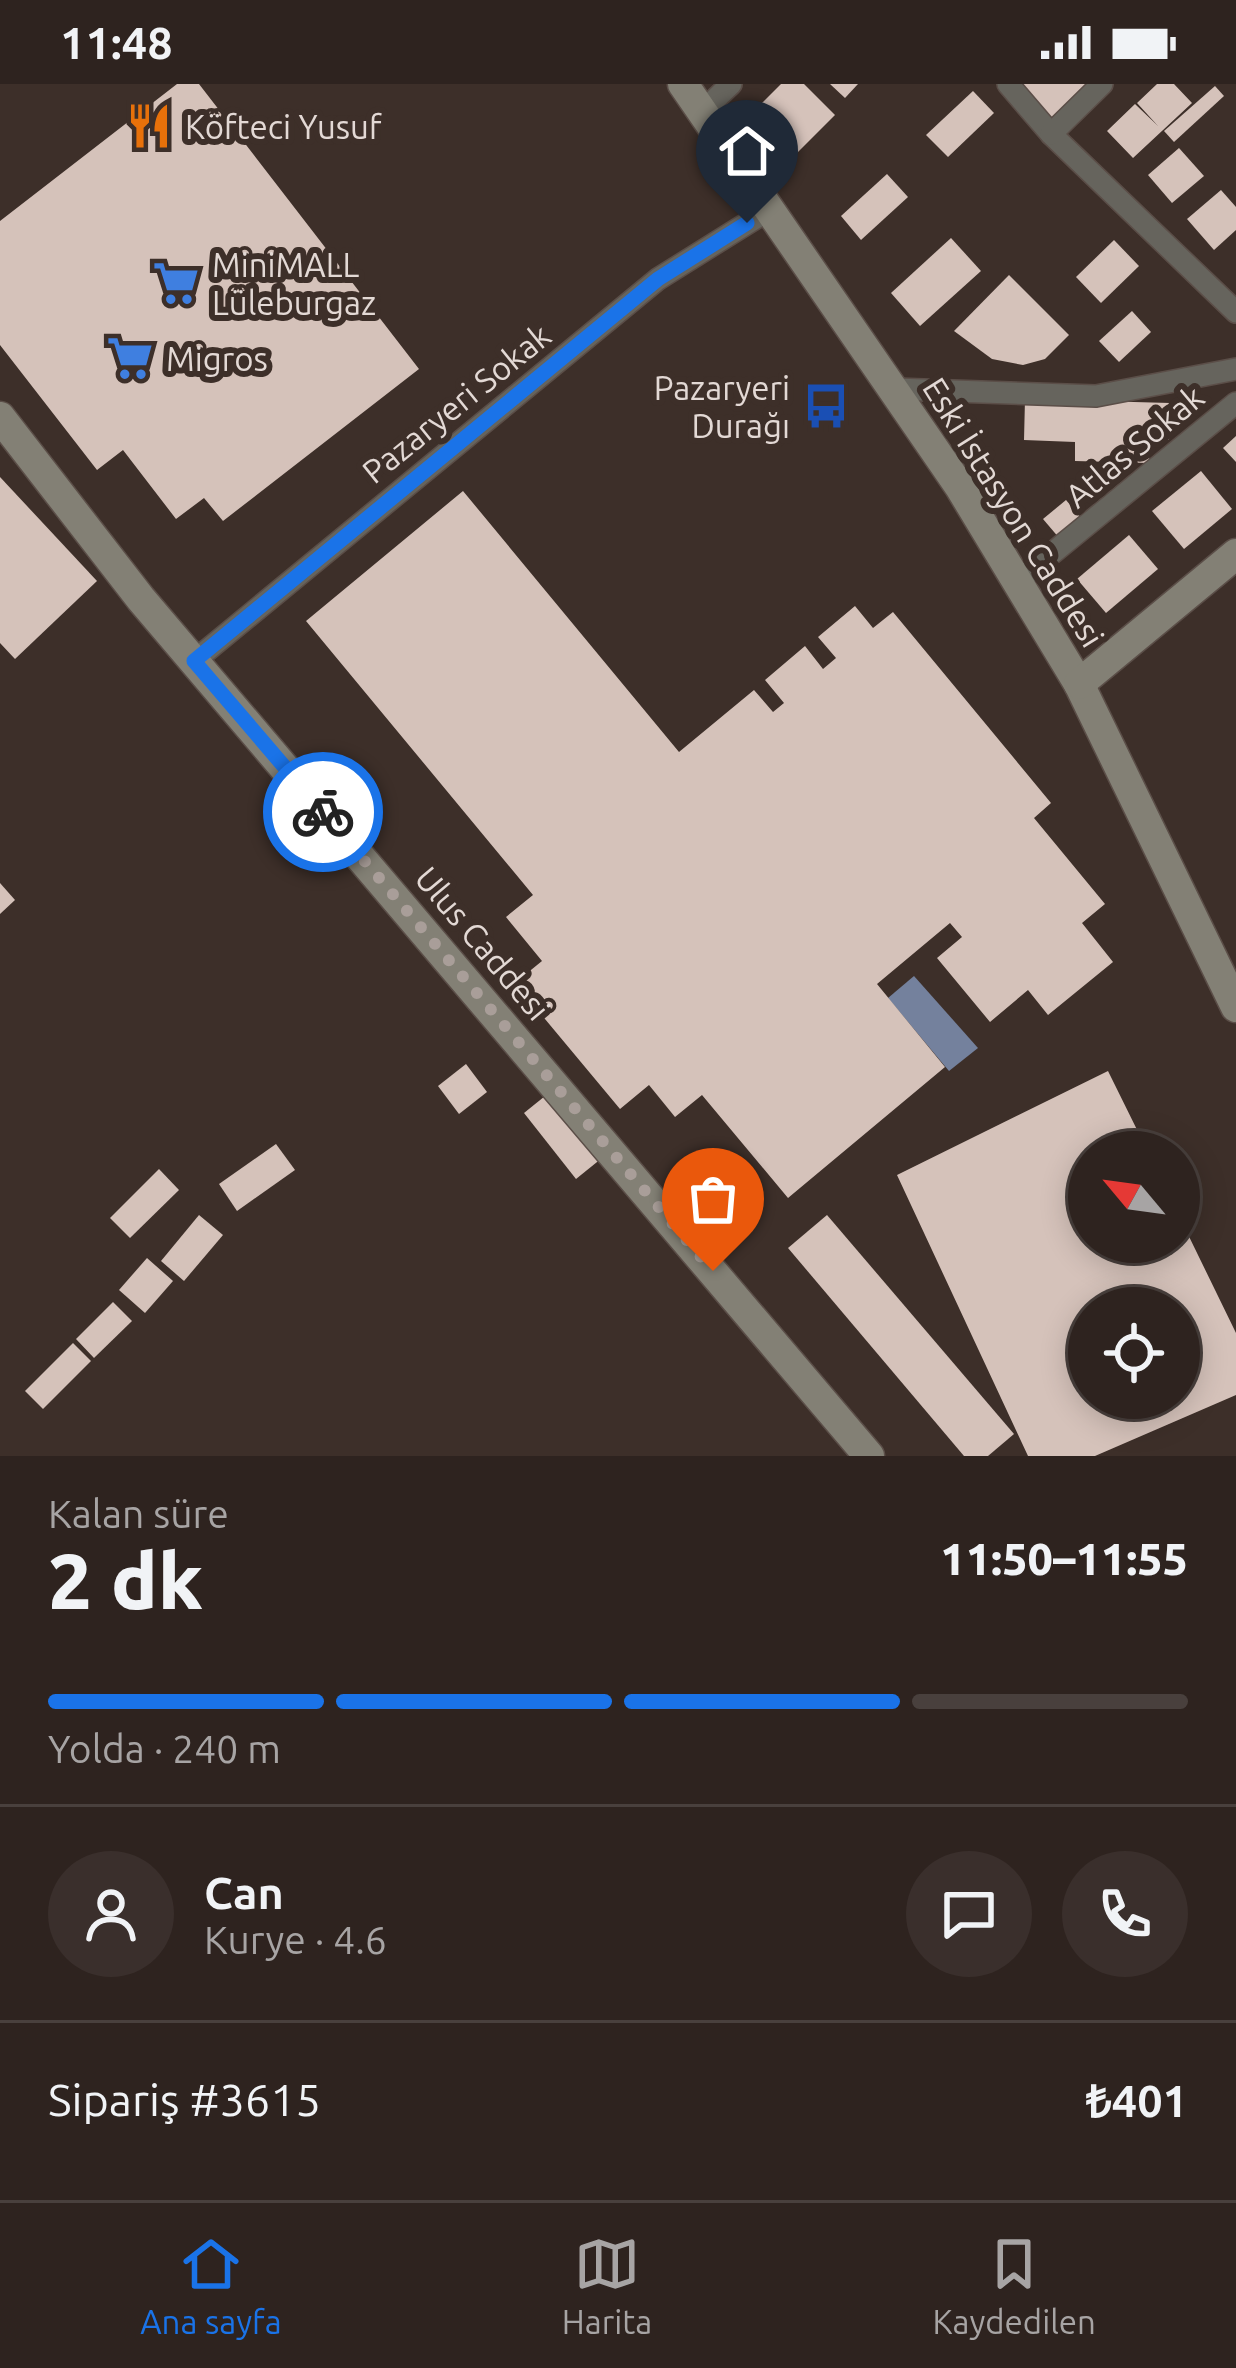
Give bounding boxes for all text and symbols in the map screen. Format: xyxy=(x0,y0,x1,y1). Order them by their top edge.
text: 11:48 xyxy=(60,17,173,68)
pin xyxy=(696,100,798,223)
restaurant icon: Köfteci Yusuf xyxy=(124,101,174,151)
place label: Köfteci Yusuf xyxy=(185,108,382,145)
icon: home xyxy=(714,118,780,184)
place label: MiniMALL Lüleburgaz xyxy=(212,246,376,321)
supermarket icon: MiniMALL Lüleburgaz xyxy=(151,258,201,308)
street label: Pazaryeri Sokak xyxy=(355,316,558,490)
supermarket icon: Migros xyxy=(105,333,155,383)
place label: Migros xyxy=(166,340,268,377)
place label: Pazaryeri Durağı xyxy=(654,369,790,444)
street label: Eski İstasyon Caddesi xyxy=(916,371,1112,653)
street label: Atlas Sokak xyxy=(1057,377,1211,514)
bus stop icon: Pazaryeri Durağı xyxy=(801,381,851,431)
courier xyxy=(263,752,383,872)
icon: bike xyxy=(290,779,356,845)
street label: Ulus Caddesi xyxy=(408,859,558,1027)
north arrow xyxy=(1068,1131,1200,1263)
map controls xyxy=(1068,1131,1200,1419)
pin xyxy=(662,1148,764,1271)
icon: bag xyxy=(680,1166,746,1232)
button: locate xyxy=(1068,1287,1200,1419)
text: Kalan süre xyxy=(48,1492,229,1535)
text: 11:50–11:55 xyxy=(940,1533,1188,1584)
text: 2 dk xyxy=(48,1536,203,1624)
text: Yolda · 240 m xyxy=(48,1727,281,1770)
button: person xyxy=(48,1851,174,1977)
button: chat xyxy=(906,1851,1032,1977)
button: phone xyxy=(1062,1851,1188,1977)
text: Can xyxy=(204,1867,284,1918)
text: Kurye · 4.6 xyxy=(204,1918,387,1961)
text: Sipariş #3615 xyxy=(48,2074,321,2125)
text: ₺401 xyxy=(1086,2075,1188,2126)
tab: Ana sayfa xyxy=(140,2231,282,2340)
tab: Harita xyxy=(562,2231,652,2340)
tab: Kaydedilen xyxy=(932,2231,1096,2340)

